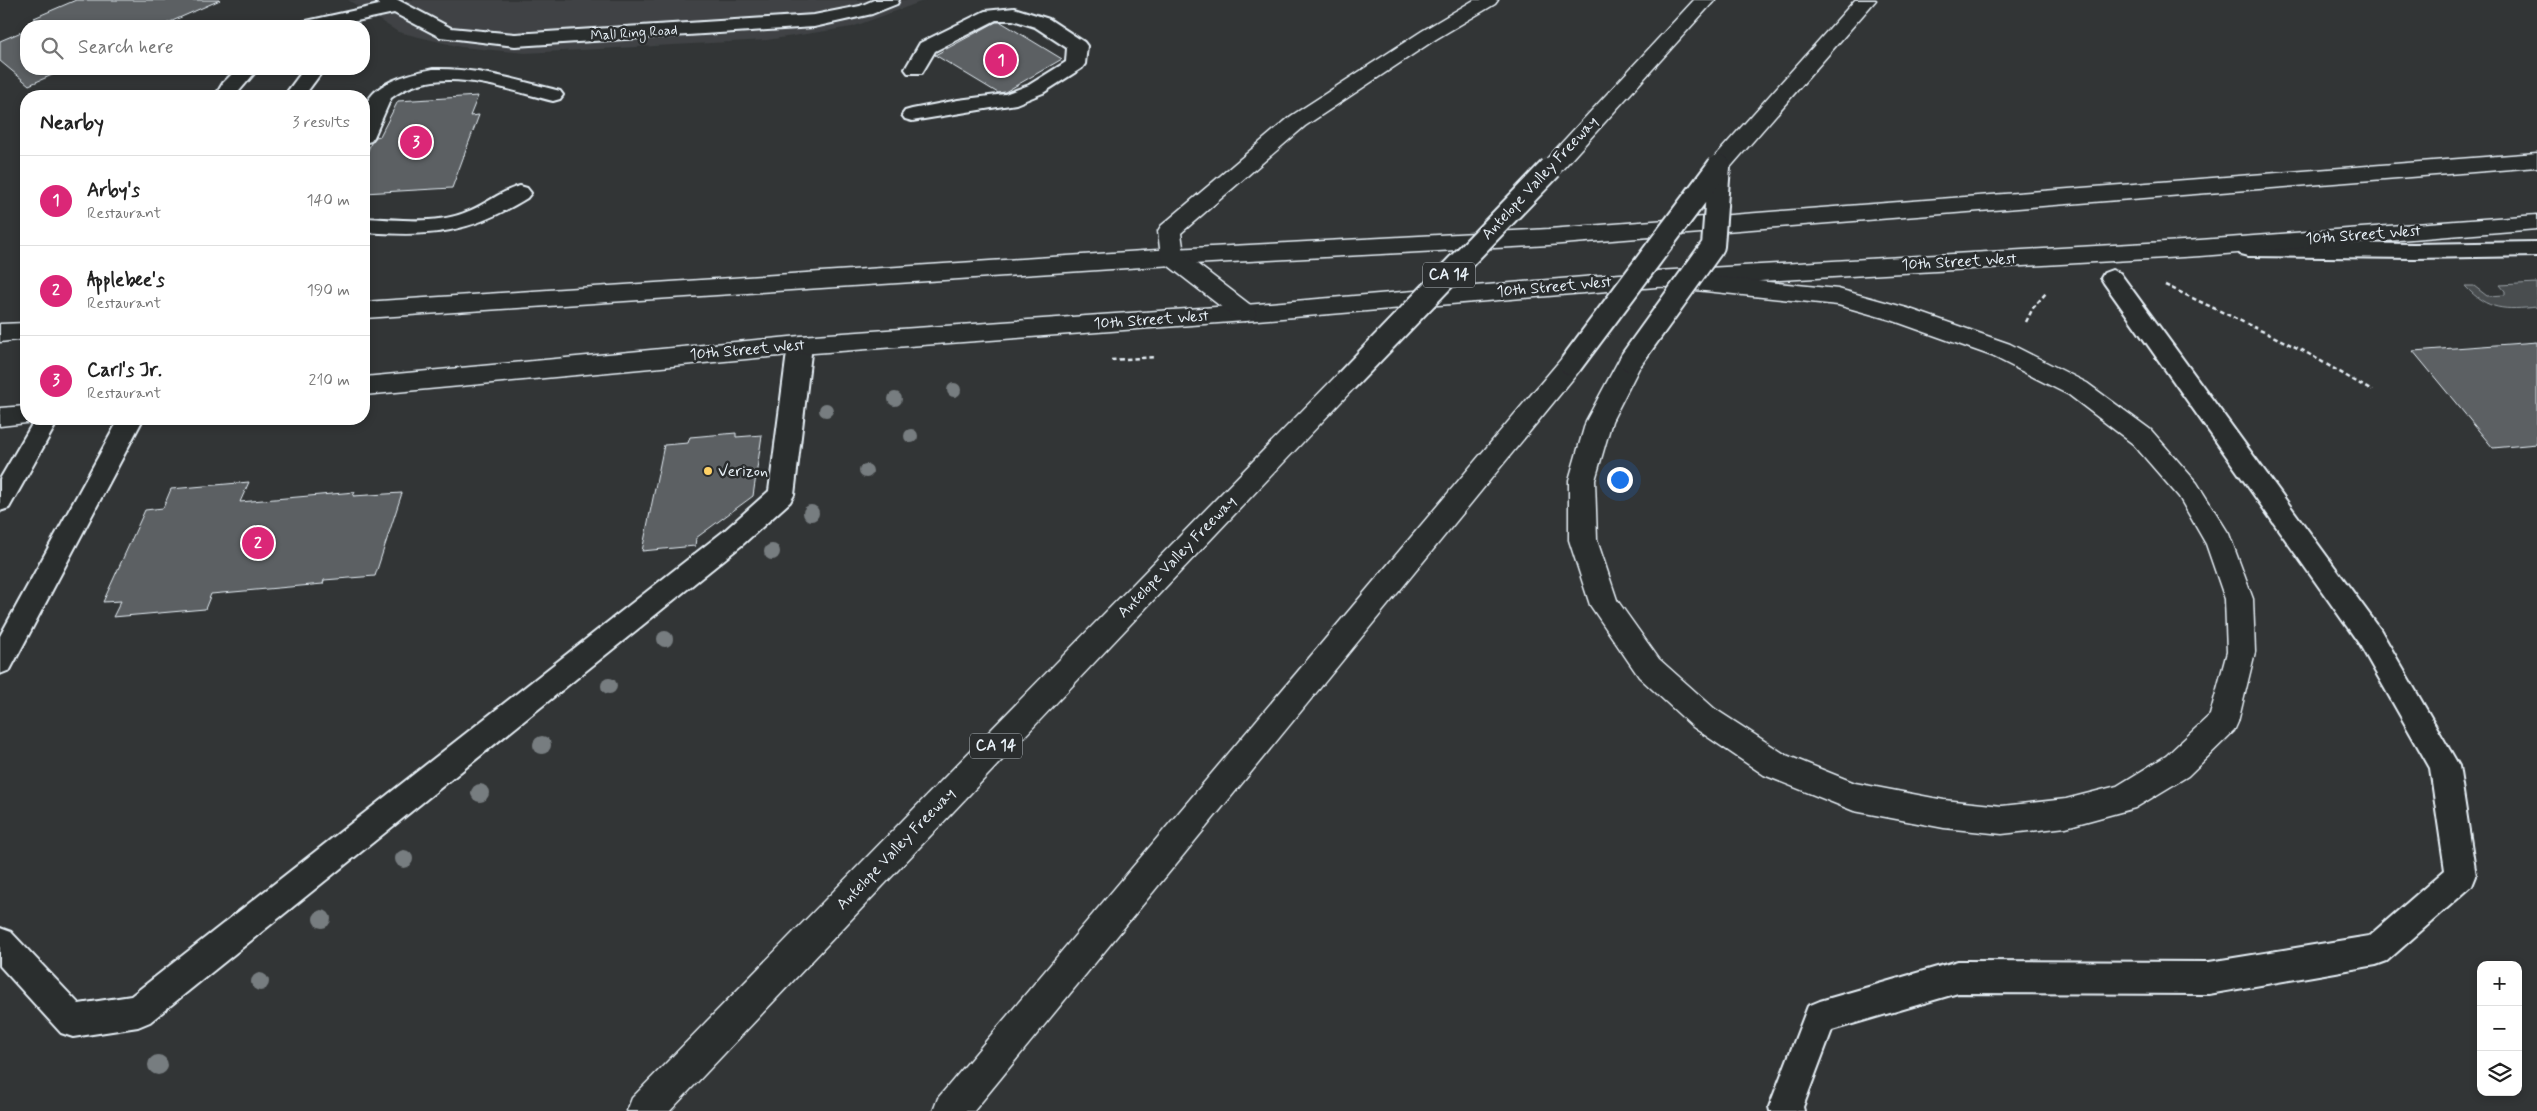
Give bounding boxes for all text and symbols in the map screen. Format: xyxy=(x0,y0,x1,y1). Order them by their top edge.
search box xyxy=(20,20,370,75)
street label: Mall Ring Road xyxy=(590,21,678,46)
icon: search xyxy=(38,34,66,62)
text: Search here xyxy=(78,35,174,60)
pin: 1 xyxy=(985,41,1017,79)
text: Nearby xyxy=(40,109,104,137)
street label: Antelope Valley Freeway xyxy=(1477,111,1603,245)
text: 3 results xyxy=(292,112,350,133)
pin: 3 xyxy=(400,123,432,161)
text: Arby's xyxy=(87,178,140,203)
text: 1 xyxy=(52,190,60,211)
text: 140 m xyxy=(306,190,350,211)
text: Restaurant xyxy=(87,203,161,224)
street label: 10th Street West xyxy=(2305,220,2421,250)
street label: 10th Street West xyxy=(1901,248,2017,276)
road number: CA 14 xyxy=(1423,262,1475,288)
text: Applebee's xyxy=(87,268,165,293)
street label: 10th Street West xyxy=(1496,272,1612,302)
text: 2 xyxy=(52,280,60,301)
text: 190 m xyxy=(307,280,350,301)
text: Restaurant xyxy=(87,293,161,314)
street label: 10th Street West xyxy=(1093,305,1209,335)
street label: 10th Street West xyxy=(689,335,805,365)
text: Carl's Jr. xyxy=(87,358,162,383)
text: 3 xyxy=(52,370,60,391)
text: 210 m xyxy=(309,370,350,391)
text: Restaurant xyxy=(87,383,161,404)
place label: Verizon xyxy=(718,461,768,482)
marker: Verizon xyxy=(702,465,714,477)
your location xyxy=(1607,467,1633,493)
street label: Antelope Valley Freeway xyxy=(1113,491,1241,623)
pin: 2 xyxy=(242,524,274,562)
road number: CA 14 xyxy=(970,734,1022,758)
street label: Antelope Valley Freeway xyxy=(832,783,960,915)
map controls xyxy=(2477,961,2522,1096)
button: + xyxy=(2477,961,2522,1006)
button: − xyxy=(2477,1006,2522,1051)
button: layers xyxy=(2477,1051,2522,1096)

